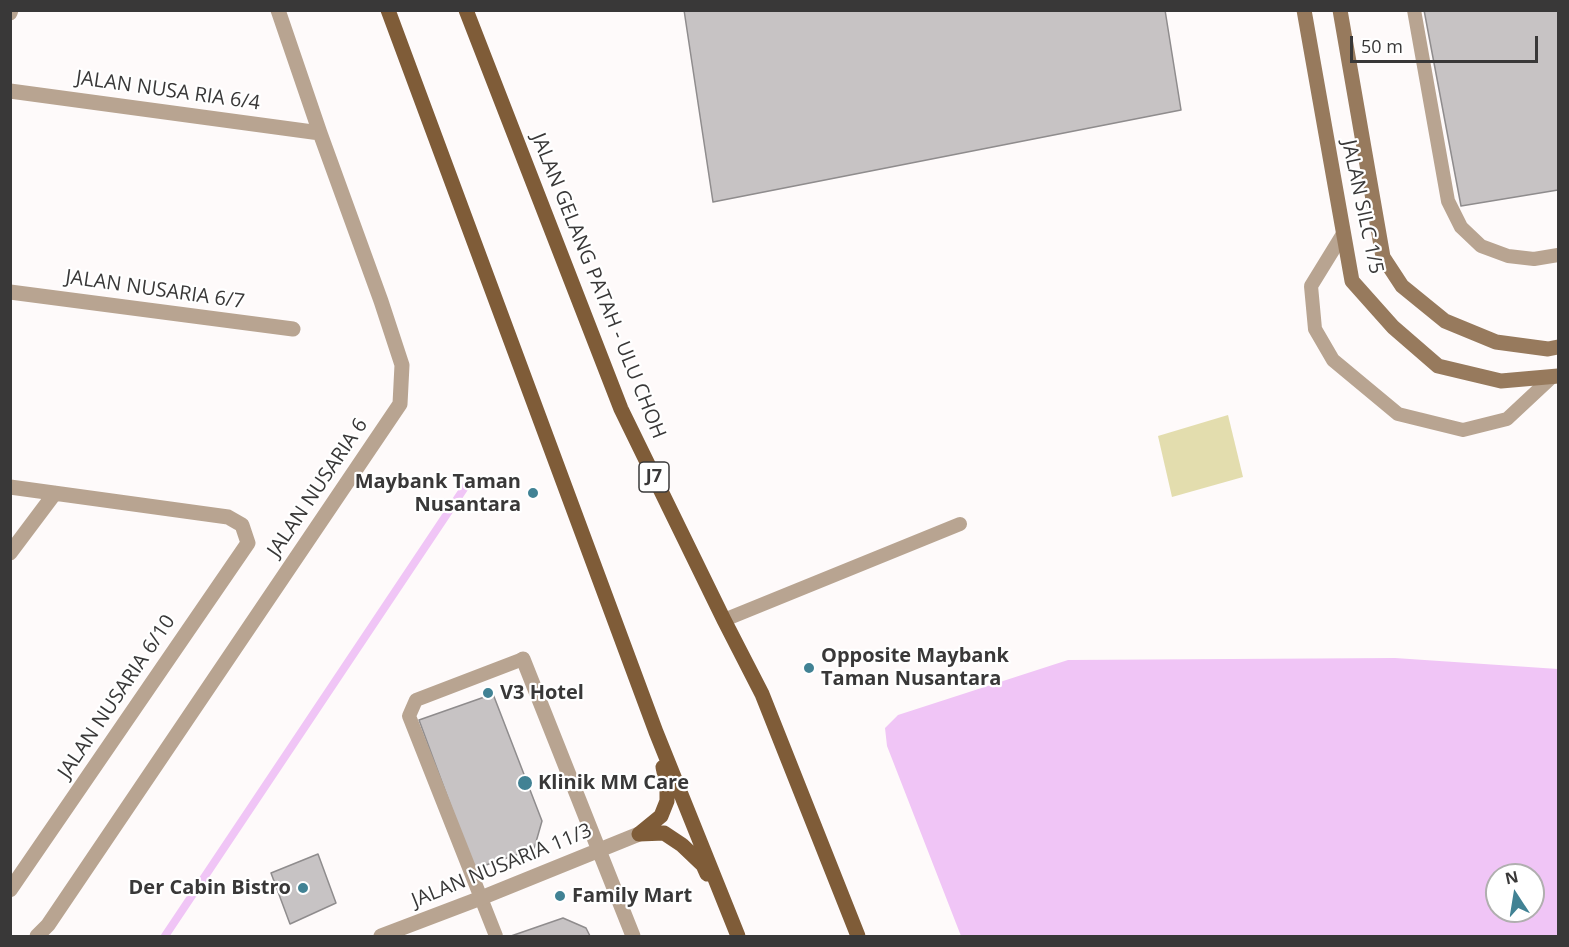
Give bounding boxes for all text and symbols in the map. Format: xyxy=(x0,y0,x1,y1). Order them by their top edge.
scale bar xyxy=(1353,24,1540,62)
text: 50 m xyxy=(1361,34,1403,58)
street label: JALAN NUSA RIA 6/4 xyxy=(74,66,262,116)
street label: JALAN GELANG PATAH - ULU CHOH xyxy=(526,130,670,442)
street label: JALAN SILC 1/5 xyxy=(1336,138,1388,276)
street label: JALAN NUSARIA 6/7 xyxy=(64,266,246,314)
street label: JALAN NUSARIA 6 xyxy=(263,414,373,562)
road number: J7 xyxy=(639,462,669,492)
place label: Maybank Taman Nusantara xyxy=(355,470,521,517)
marker: Maybank Taman Nusantara xyxy=(526,486,540,500)
street label: JALAN NUSARIA 6/10 xyxy=(53,611,181,783)
place label: Opposite Maybank Taman Nusantara xyxy=(821,644,1009,691)
marker: Opposite Maybank Taman Nusantara xyxy=(802,661,816,675)
place label: V3 Hotel xyxy=(500,681,584,705)
marker: V3 Hotel xyxy=(481,686,495,700)
place label: Klinik MM Care xyxy=(538,771,689,795)
marker: Klinik MM Care xyxy=(516,774,534,792)
street label: JALAN NUSARIA 11/3 xyxy=(408,819,596,913)
north arrow xyxy=(1485,863,1545,923)
text: N xyxy=(1503,865,1520,889)
place label: Der Cabin Bistro xyxy=(129,876,291,900)
marker: Der Cabin Bistro xyxy=(296,881,310,895)
place label: Family Mart xyxy=(572,884,692,908)
marker: Family Mart xyxy=(553,889,567,903)

